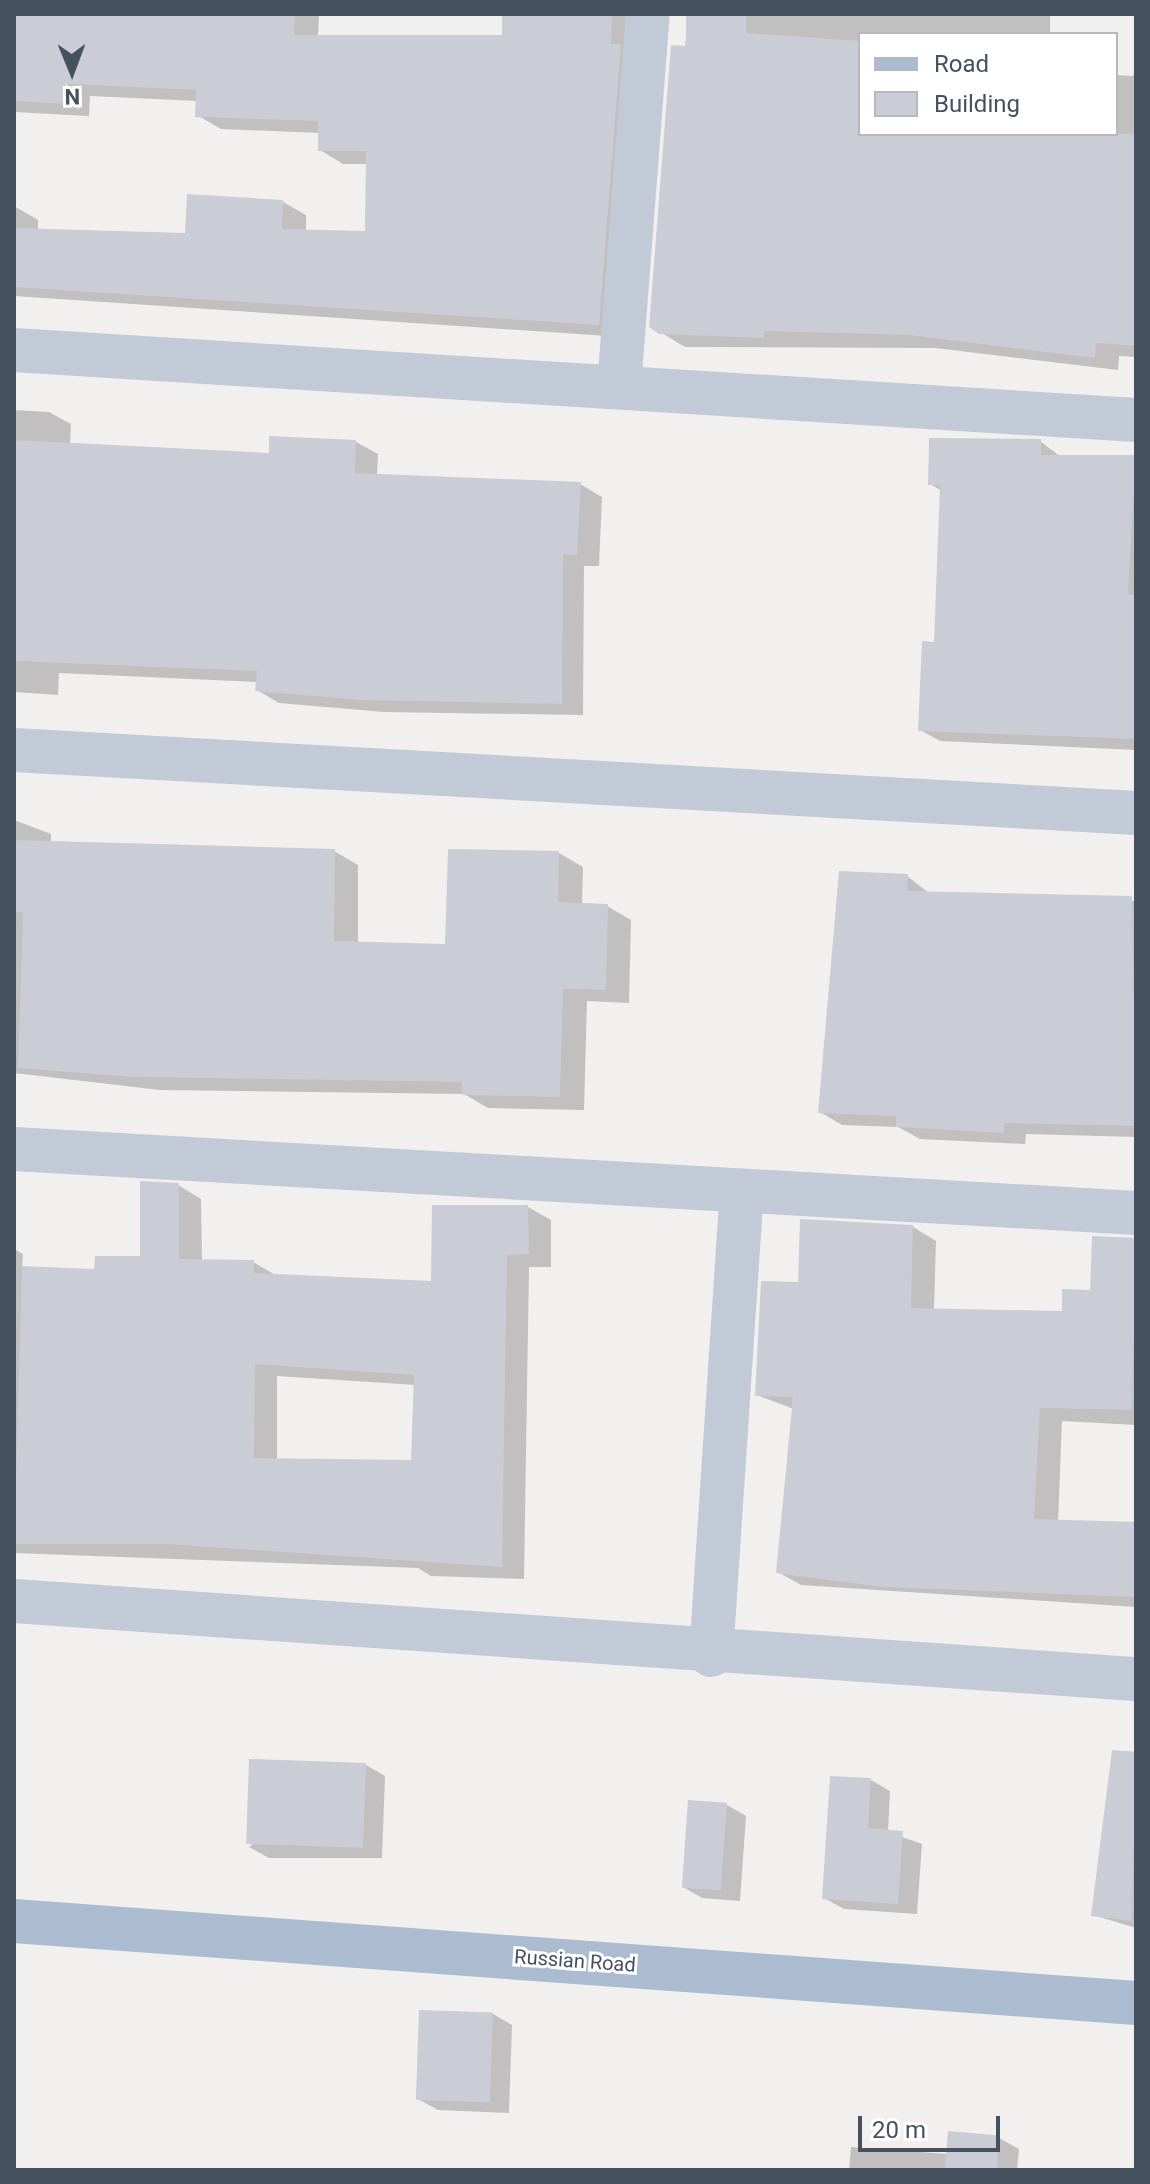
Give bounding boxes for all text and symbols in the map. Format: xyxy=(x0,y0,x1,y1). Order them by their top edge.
north arrow xyxy=(32,32,112,112)
legend xyxy=(858,32,1118,136)
text: Road xyxy=(934,50,989,78)
text: N xyxy=(64,84,80,109)
text: Building xyxy=(934,90,1020,118)
street label: Russian Road xyxy=(513,1945,637,1977)
scale bar xyxy=(862,2100,1004,2150)
text: 20 m xyxy=(872,2116,926,2144)

